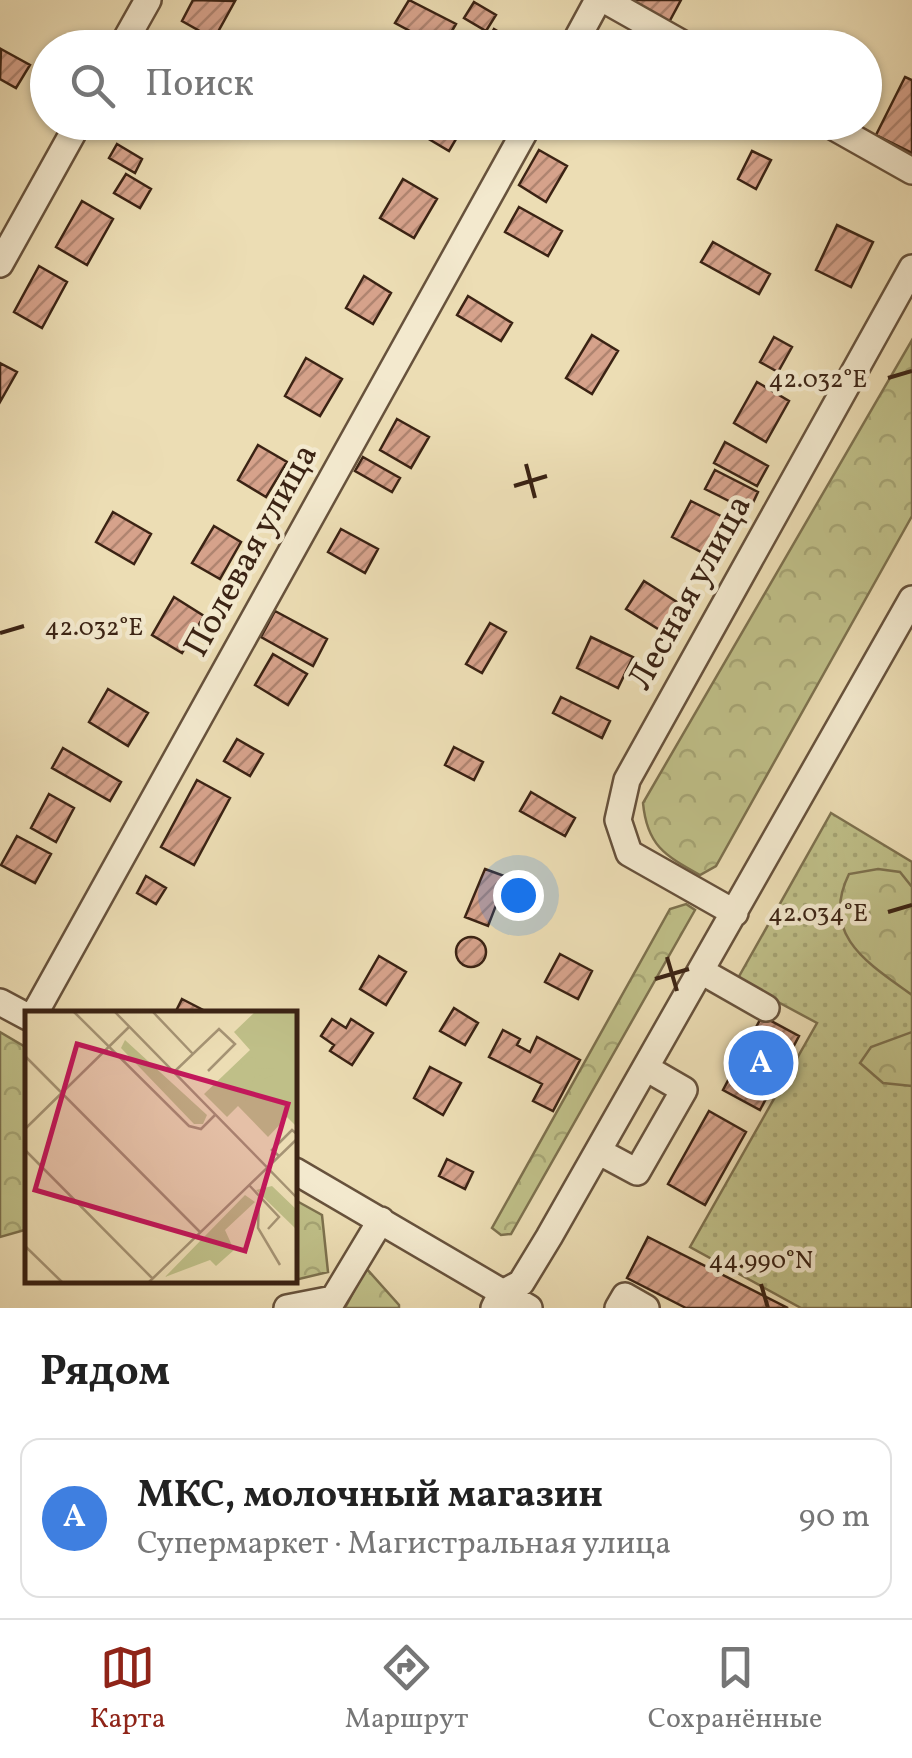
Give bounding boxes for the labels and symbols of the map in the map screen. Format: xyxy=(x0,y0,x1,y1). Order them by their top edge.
text: 42.032°E xyxy=(769,363,867,398)
street label: Полевая улица xyxy=(174,436,330,666)
street label: Лесная улица xyxy=(618,487,764,699)
text: 42.032°E xyxy=(45,611,143,646)
your location xyxy=(493,870,544,921)
text: 42.034°E xyxy=(768,897,868,932)
inset map xyxy=(25,1011,298,1283)
pin: A xyxy=(728,1026,794,1100)
text: 44.990°N xyxy=(709,1244,813,1279)

